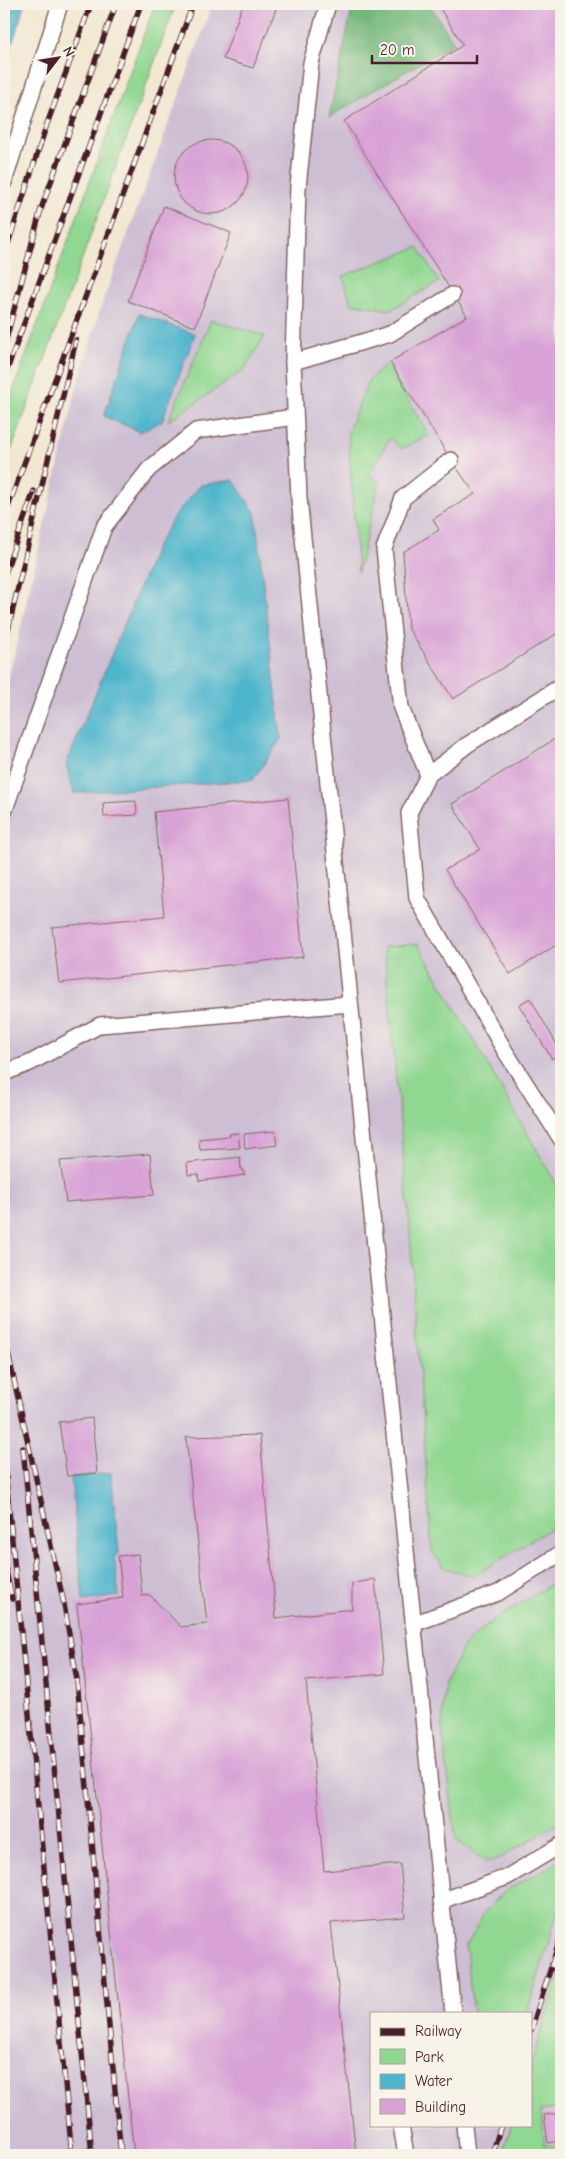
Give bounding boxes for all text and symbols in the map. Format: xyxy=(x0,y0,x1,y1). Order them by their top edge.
north arrow xyxy=(32,32,82,82)
scale bar xyxy=(372,32,478,64)
text: 20 m xyxy=(380,41,414,59)
text: N xyxy=(59,43,78,60)
legend xyxy=(370,2012,532,2126)
text: Railway xyxy=(415,2022,462,2040)
text: Park xyxy=(415,2048,444,2066)
text: Water xyxy=(415,2072,452,2090)
text: Building xyxy=(415,2098,466,2116)

